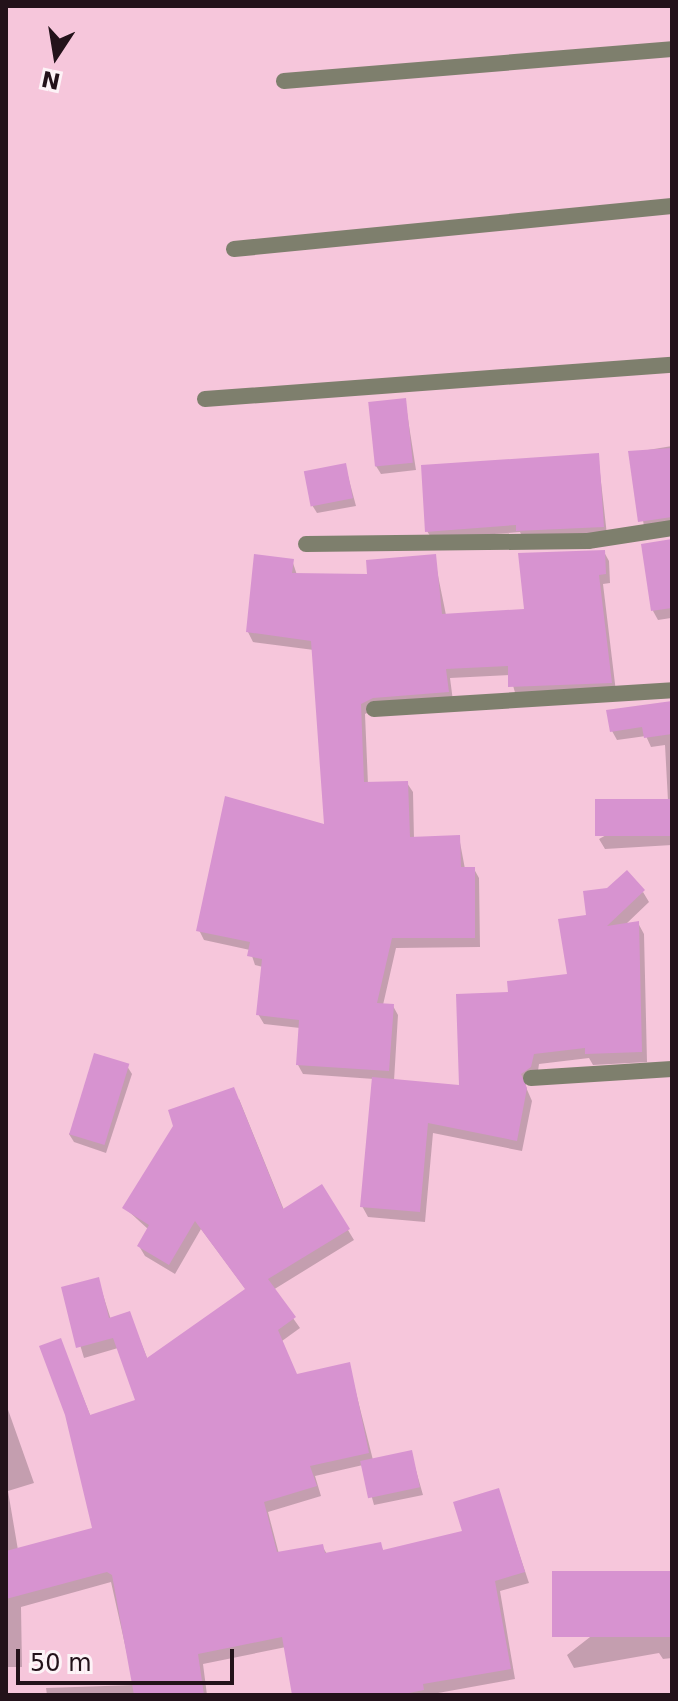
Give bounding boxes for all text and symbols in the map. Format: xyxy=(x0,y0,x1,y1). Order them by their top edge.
north arrow xyxy=(16,16,96,96)
text: N xyxy=(39,66,63,94)
scale bar xyxy=(20,1633,238,1683)
text: 50 m xyxy=(30,1649,92,1677)

